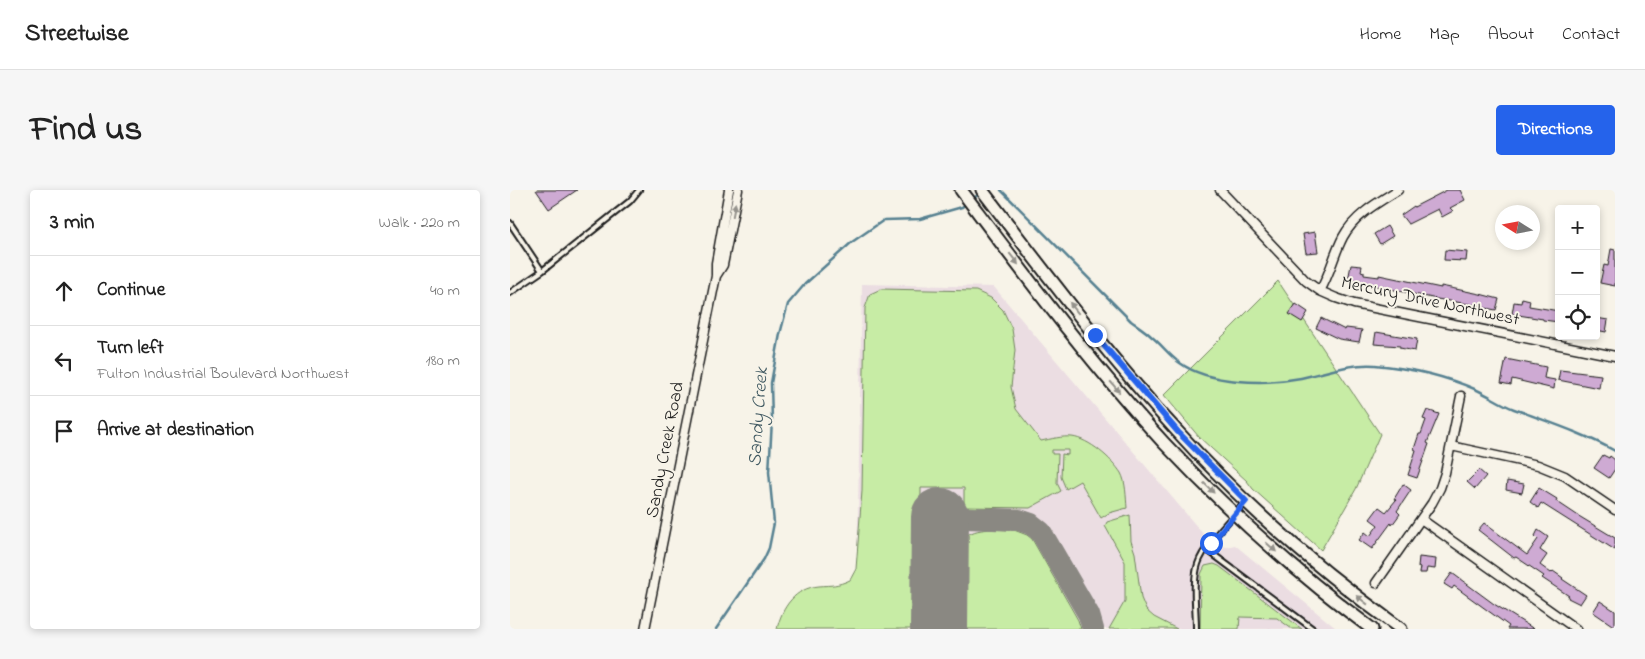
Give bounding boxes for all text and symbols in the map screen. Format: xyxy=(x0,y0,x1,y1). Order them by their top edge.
text: Streetwise xyxy=(25,17,129,52)
text: Home xyxy=(1360,22,1401,48)
text: Map xyxy=(1429,22,1460,48)
text: About xyxy=(1488,22,1534,48)
text: Contact xyxy=(1562,22,1620,48)
text: Find us xyxy=(30,105,142,156)
button: Directions xyxy=(1496,105,1615,155)
one-way arrow xyxy=(730,203,738,218)
north arrow xyxy=(1495,205,1540,250)
map controls xyxy=(1555,205,1600,340)
button: + xyxy=(1555,205,1600,250)
text: 3 min xyxy=(50,208,94,238)
text: Walk · 220 m xyxy=(379,211,460,235)
button: − xyxy=(1555,250,1600,295)
one-way arrow xyxy=(1009,252,1020,265)
street label: Mercury Drive Northwest xyxy=(1338,270,1522,334)
icon: ahead xyxy=(50,277,78,305)
text: Continue xyxy=(97,277,165,304)
text: 40 m xyxy=(430,279,460,303)
button: locate xyxy=(1555,295,1600,340)
one-way arrow xyxy=(1069,301,1079,315)
route end xyxy=(1084,324,1107,347)
text: Turn left xyxy=(97,335,164,362)
icon: left xyxy=(50,347,78,375)
text: 180 m xyxy=(426,349,460,373)
text: Fulton Industrial Boulevard Northwest xyxy=(97,362,349,386)
water label: Sandy Creek xyxy=(742,366,776,468)
street label: Sandy Creek Road xyxy=(640,380,692,520)
one-way arrow xyxy=(1110,380,1121,393)
icon: arrive xyxy=(50,417,78,445)
text: Arrive at destination xyxy=(97,417,254,444)
one-way arrow xyxy=(1203,482,1215,494)
route start xyxy=(1200,532,1223,555)
one-way arrow xyxy=(1264,541,1276,553)
one-way arrow xyxy=(1356,594,1369,605)

